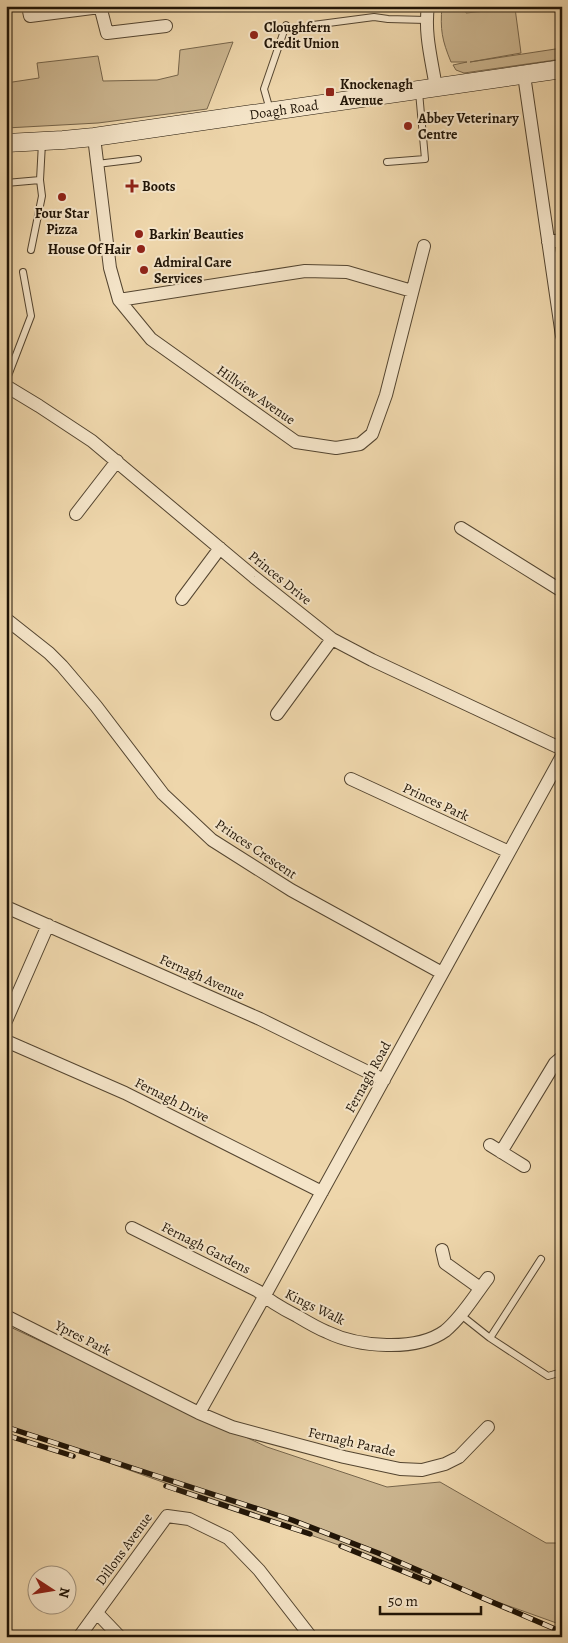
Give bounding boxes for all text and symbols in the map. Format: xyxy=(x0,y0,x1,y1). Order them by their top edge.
place label: Cloughfern Credit Union xyxy=(264,18,339,53)
marker: Cloughfern Credit Union xyxy=(248,29,260,41)
place label: Knockenagh Avenue xyxy=(339,75,413,110)
marker: Knockenagh Avenue xyxy=(324,86,336,98)
street label: Doagh Road xyxy=(248,95,320,124)
place label: Abbey Veterinary Centre xyxy=(417,109,519,144)
marker: Abbey Veterinary Centre xyxy=(402,120,414,132)
place label: Boots xyxy=(142,177,176,196)
marker: Boots xyxy=(126,180,138,192)
marker: Four Star Pizza xyxy=(56,191,68,203)
place label: Four Star Pizza xyxy=(35,204,90,239)
place label: Barkin' Beauties xyxy=(149,225,244,244)
marker: Barkin' Beauties xyxy=(133,228,145,240)
place label: House Of Hair xyxy=(48,240,131,259)
marker: House Of Hair xyxy=(135,243,147,255)
place label: Admiral Care Services xyxy=(153,253,232,288)
marker: Admiral Care Services xyxy=(138,264,150,276)
street label: Hillview Avenue xyxy=(213,361,299,429)
street label: Princes Drive xyxy=(244,547,316,609)
street label: Princes Park xyxy=(400,778,472,826)
street label: Princes Crescent xyxy=(211,815,301,884)
street label: Fernagh Avenue xyxy=(156,950,248,1004)
street label: Fernagh Road xyxy=(341,1038,396,1116)
street label: Fernagh Drive xyxy=(132,1073,212,1127)
street label: Fernagh Gardens xyxy=(158,1217,254,1279)
street label: Kings Walk xyxy=(282,1284,348,1330)
street label: Ypres Park xyxy=(51,1315,114,1360)
street label: Fernagh Parade xyxy=(306,1423,398,1461)
street label: Dillons Avenue xyxy=(91,1509,157,1589)
north arrow xyxy=(28,1566,78,1616)
scale bar xyxy=(380,1583,482,1615)
text: N xyxy=(54,1586,75,1600)
text: 50 m xyxy=(388,1591,418,1611)

